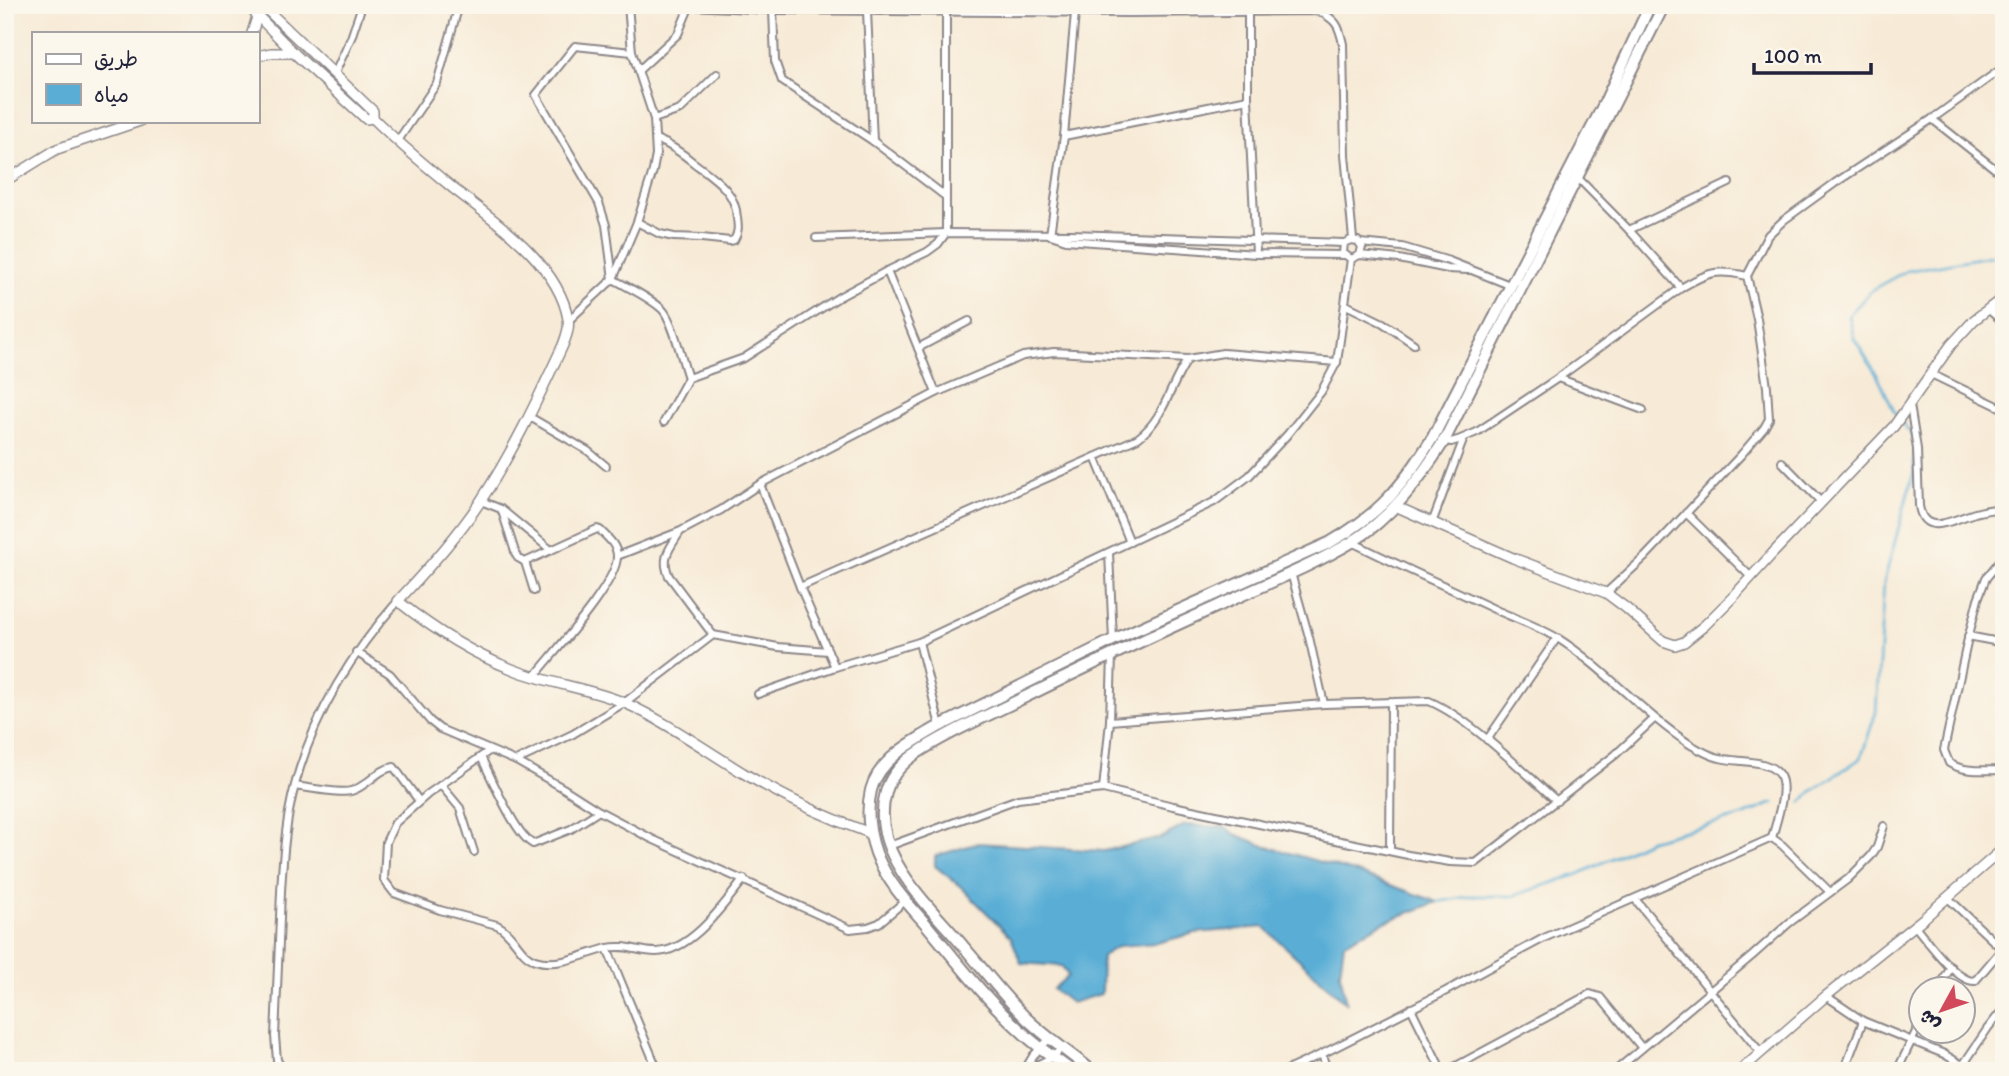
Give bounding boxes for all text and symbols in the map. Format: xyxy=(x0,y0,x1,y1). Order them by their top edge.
legend xyxy=(32,32,259,122)
scale bar xyxy=(1754,32,1871,76)
text: 100 m xyxy=(1764,43,1822,68)
text: طريق xyxy=(94,46,138,71)
text: مياه xyxy=(94,82,129,107)
north arrow xyxy=(1908,974,1978,1044)
text: ش xyxy=(1914,1005,1945,1036)

